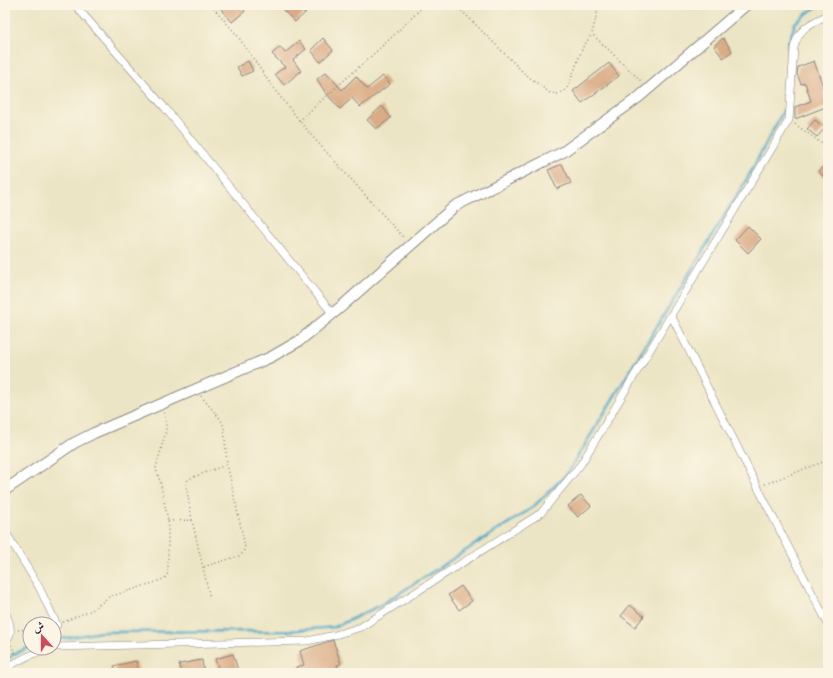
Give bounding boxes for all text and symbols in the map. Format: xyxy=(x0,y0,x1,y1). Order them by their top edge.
north arrow xyxy=(22,616,62,656)
text: ش xyxy=(31,619,47,637)

